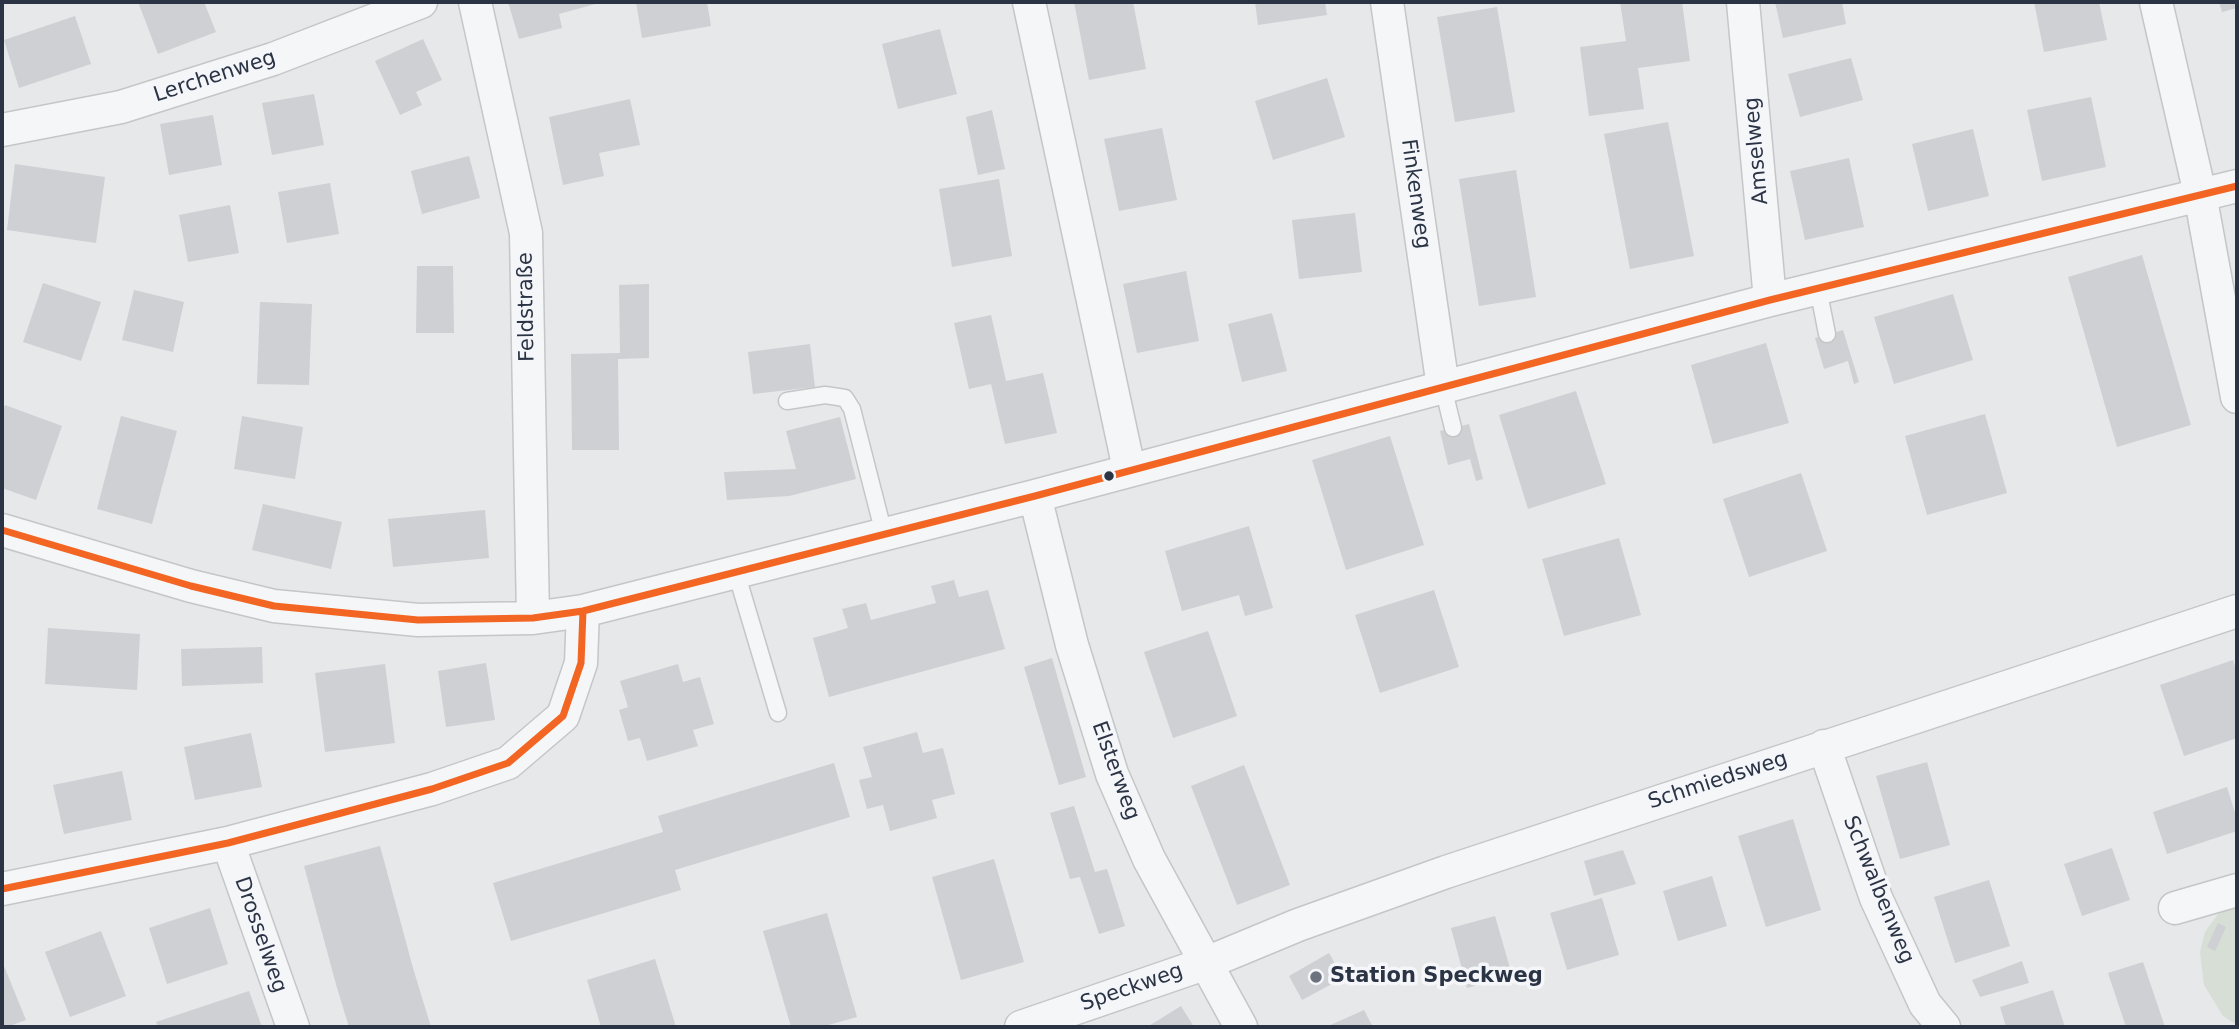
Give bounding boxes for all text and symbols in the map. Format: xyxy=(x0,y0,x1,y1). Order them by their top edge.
street label: Lerchenweg xyxy=(151,45,279,109)
street label: Amselweg xyxy=(1740,96,1774,206)
street label: Finkenweg xyxy=(1395,137,1435,251)
street label: Feldstraße xyxy=(513,252,541,362)
unlabelled marker xyxy=(1102,469,1116,483)
street label: Elsterweg xyxy=(1086,718,1144,824)
street label: Schmiedsweg xyxy=(1645,747,1791,815)
street label: Schwalbenweg xyxy=(1837,812,1919,968)
street label: Drosselweg xyxy=(228,874,292,996)
street label: Speckweg xyxy=(1077,959,1187,1017)
place label: Station Speckweg xyxy=(1330,964,1543,990)
marker: Station Speckweg xyxy=(1308,969,1324,985)

